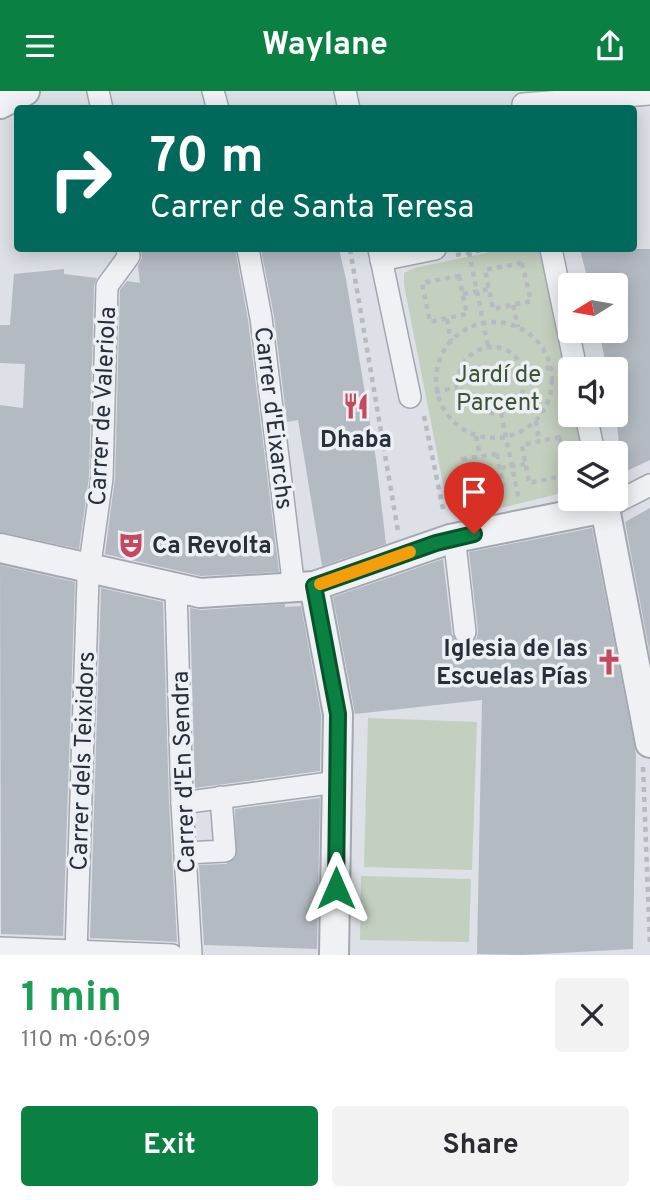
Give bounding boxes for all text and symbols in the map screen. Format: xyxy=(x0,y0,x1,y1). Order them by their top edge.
text: Waylane xyxy=(262,26,388,66)
icon: menu xyxy=(21,27,59,65)
icon: share xyxy=(591,27,629,65)
text: 70 m xyxy=(150,128,264,190)
icon: right xyxy=(35,133,126,224)
text: Carrer de Santa Teresa xyxy=(150,189,474,229)
north arrow xyxy=(558,273,628,343)
map controls xyxy=(558,273,628,511)
street label: Carrer de Valeriola xyxy=(84,306,124,506)
street label: Carrer d'Eixarchs xyxy=(246,325,298,511)
button: sound xyxy=(558,357,628,427)
park label: Jardí de Parcent xyxy=(455,361,541,419)
restaurant icon: Dhaba xyxy=(341,391,371,421)
place label: Dhaba xyxy=(320,426,392,456)
button: layers xyxy=(558,441,628,511)
pin xyxy=(444,462,504,534)
icon: arrive xyxy=(455,473,493,511)
theatre icon: Ca Revolta xyxy=(116,530,146,560)
place label: Ca Revolta xyxy=(152,532,272,562)
place label: Iglesia de las Escuelas Pías xyxy=(436,635,588,693)
church icon: Iglesia de las Escuelas Pías xyxy=(594,647,624,677)
street label: Carrer dels Teixidors xyxy=(65,651,103,871)
street label: Carrer d'En Sendra xyxy=(166,670,204,874)
position arrow xyxy=(299,851,373,925)
text: 1 min xyxy=(21,973,122,1026)
button: close xyxy=(555,978,629,1052)
text: 110 m · 06:09 xyxy=(21,1026,151,1055)
button: Exit xyxy=(21,1106,318,1186)
button: Share xyxy=(332,1106,629,1186)

